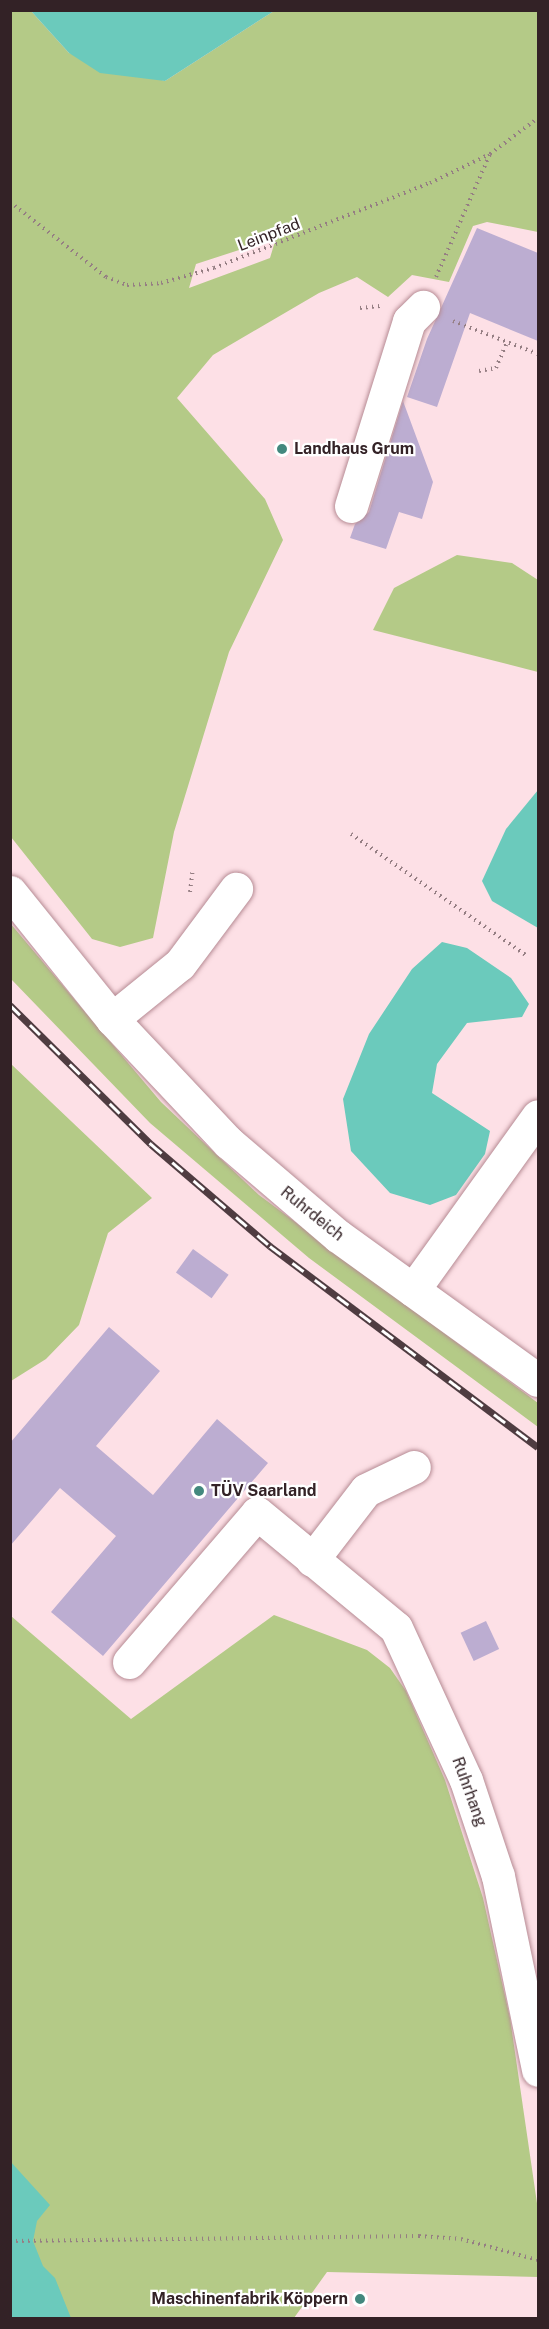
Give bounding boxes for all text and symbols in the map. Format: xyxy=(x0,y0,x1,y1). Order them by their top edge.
street label: Leinpfad xyxy=(235,214,303,256)
place label: Landhaus Grum xyxy=(294,439,414,459)
marker: Landhaus Grum xyxy=(275,442,289,456)
street label: Ruhrdeich xyxy=(276,1183,348,1245)
place label: TÜV Saarland xyxy=(211,1481,316,1501)
marker: TÜV Saarland xyxy=(192,1484,206,1498)
street label: Ruhrhang xyxy=(448,1755,490,1829)
place label: Maschinenfabrik Köppern xyxy=(151,2289,348,2309)
marker: Maschinenfabrik Köppern xyxy=(353,2292,367,2306)

